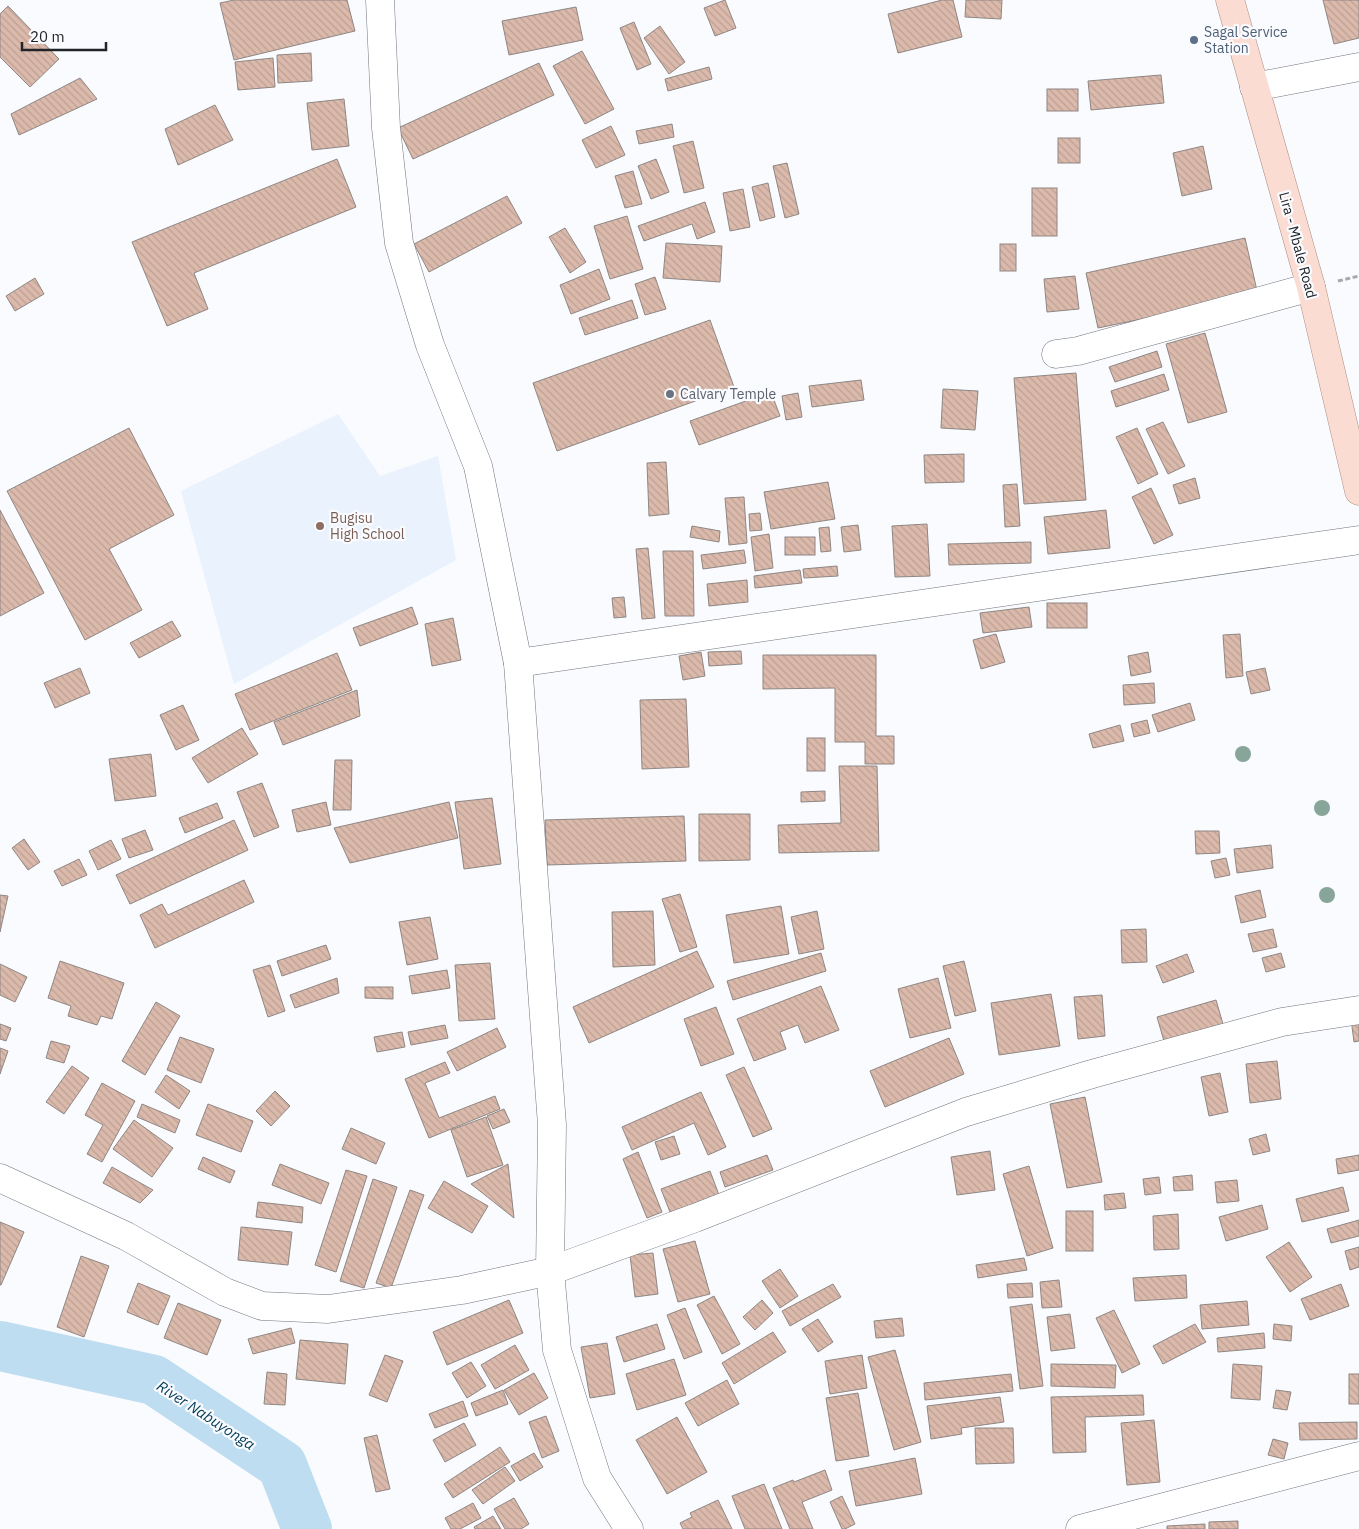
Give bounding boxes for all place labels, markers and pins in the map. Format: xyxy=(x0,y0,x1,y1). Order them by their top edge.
place label: Sagal Service Station xyxy=(1204,23,1288,57)
marker: Sagal Service Station xyxy=(1188,34,1200,46)
place label: Calvary Temple xyxy=(680,385,777,403)
marker: Calvary Temple xyxy=(664,388,676,400)
place label: Bugisu High School xyxy=(330,509,405,543)
marker: Bugisu High School xyxy=(314,520,326,532)

